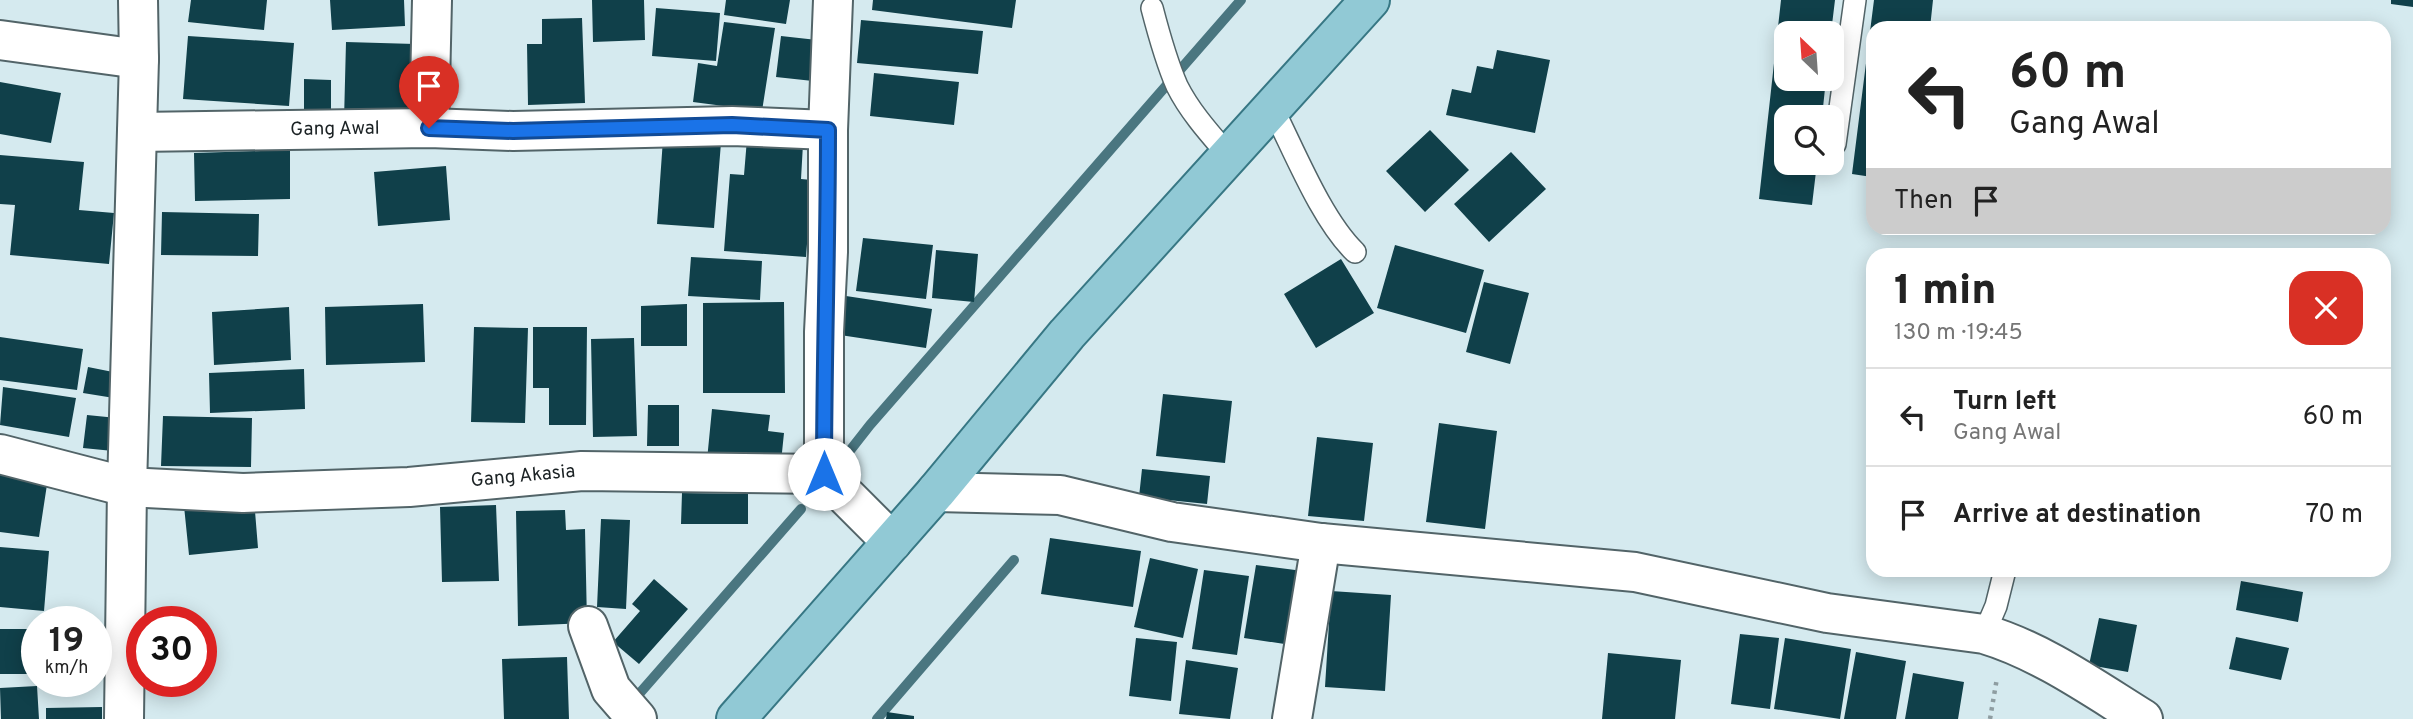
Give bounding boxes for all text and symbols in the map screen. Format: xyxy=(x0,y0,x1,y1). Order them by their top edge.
north arrow xyxy=(1774,21,1844,91)
map controls xyxy=(1774,21,1844,175)
text: 60 m xyxy=(2009,44,2127,106)
icon: left xyxy=(1894,49,1985,140)
pin xyxy=(399,56,459,128)
icon: arrive xyxy=(410,67,448,105)
button: search xyxy=(1774,105,1844,175)
text: Gang Awal xyxy=(2009,105,2160,145)
street label: Gang Awal xyxy=(290,117,380,142)
icon: arrive xyxy=(1967,182,2005,220)
text: Then xyxy=(1894,185,1953,218)
text: 1 min xyxy=(1894,266,1997,319)
button: close xyxy=(2289,271,2363,345)
text: 130 m · 19:45 xyxy=(1894,319,2023,348)
text: Turn left xyxy=(1953,386,2057,419)
icon: left xyxy=(1894,398,1932,436)
text: 60 m xyxy=(2303,401,2363,434)
text: Gang Awal xyxy=(1953,419,2061,448)
position arrow xyxy=(787,437,861,511)
street label: Gang Akasia xyxy=(470,460,576,493)
icon: arrive xyxy=(1894,496,1932,534)
text: Arrive at destination xyxy=(1953,499,2201,532)
text: 70 m xyxy=(2305,499,2363,532)
speed limit sign: 30 xyxy=(126,606,217,697)
text: 19 xyxy=(49,620,84,664)
text: km/h xyxy=(45,657,88,680)

